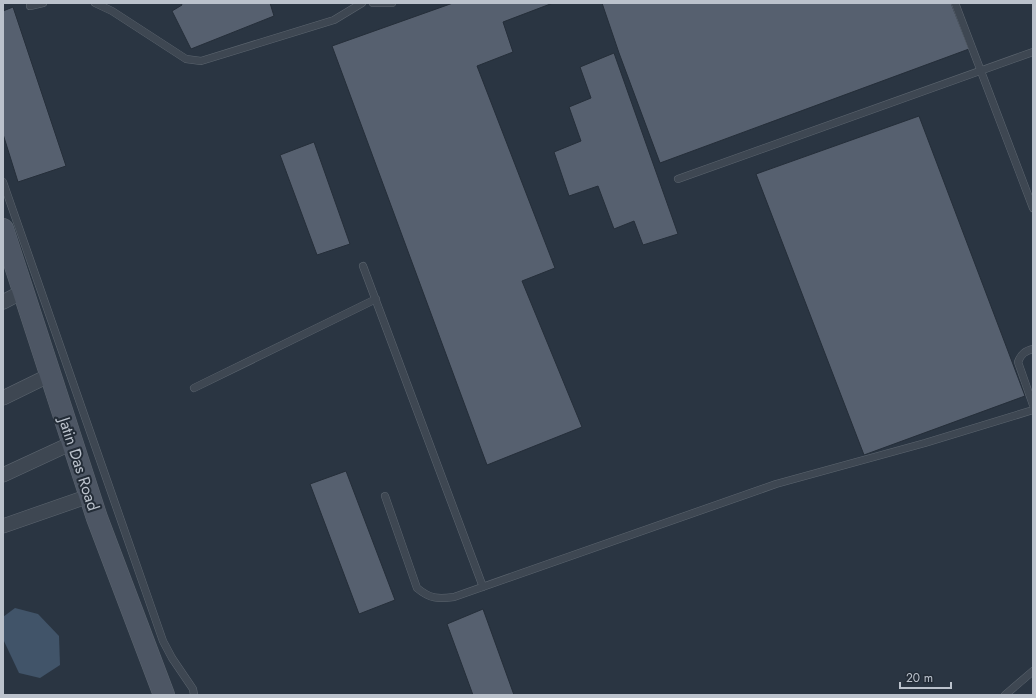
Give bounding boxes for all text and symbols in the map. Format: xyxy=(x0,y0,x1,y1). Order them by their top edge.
street label: Jatin Das Road xyxy=(52,412,105,514)
scale bar xyxy=(900,664,951,690)
text: 20 m xyxy=(906,669,933,687)

